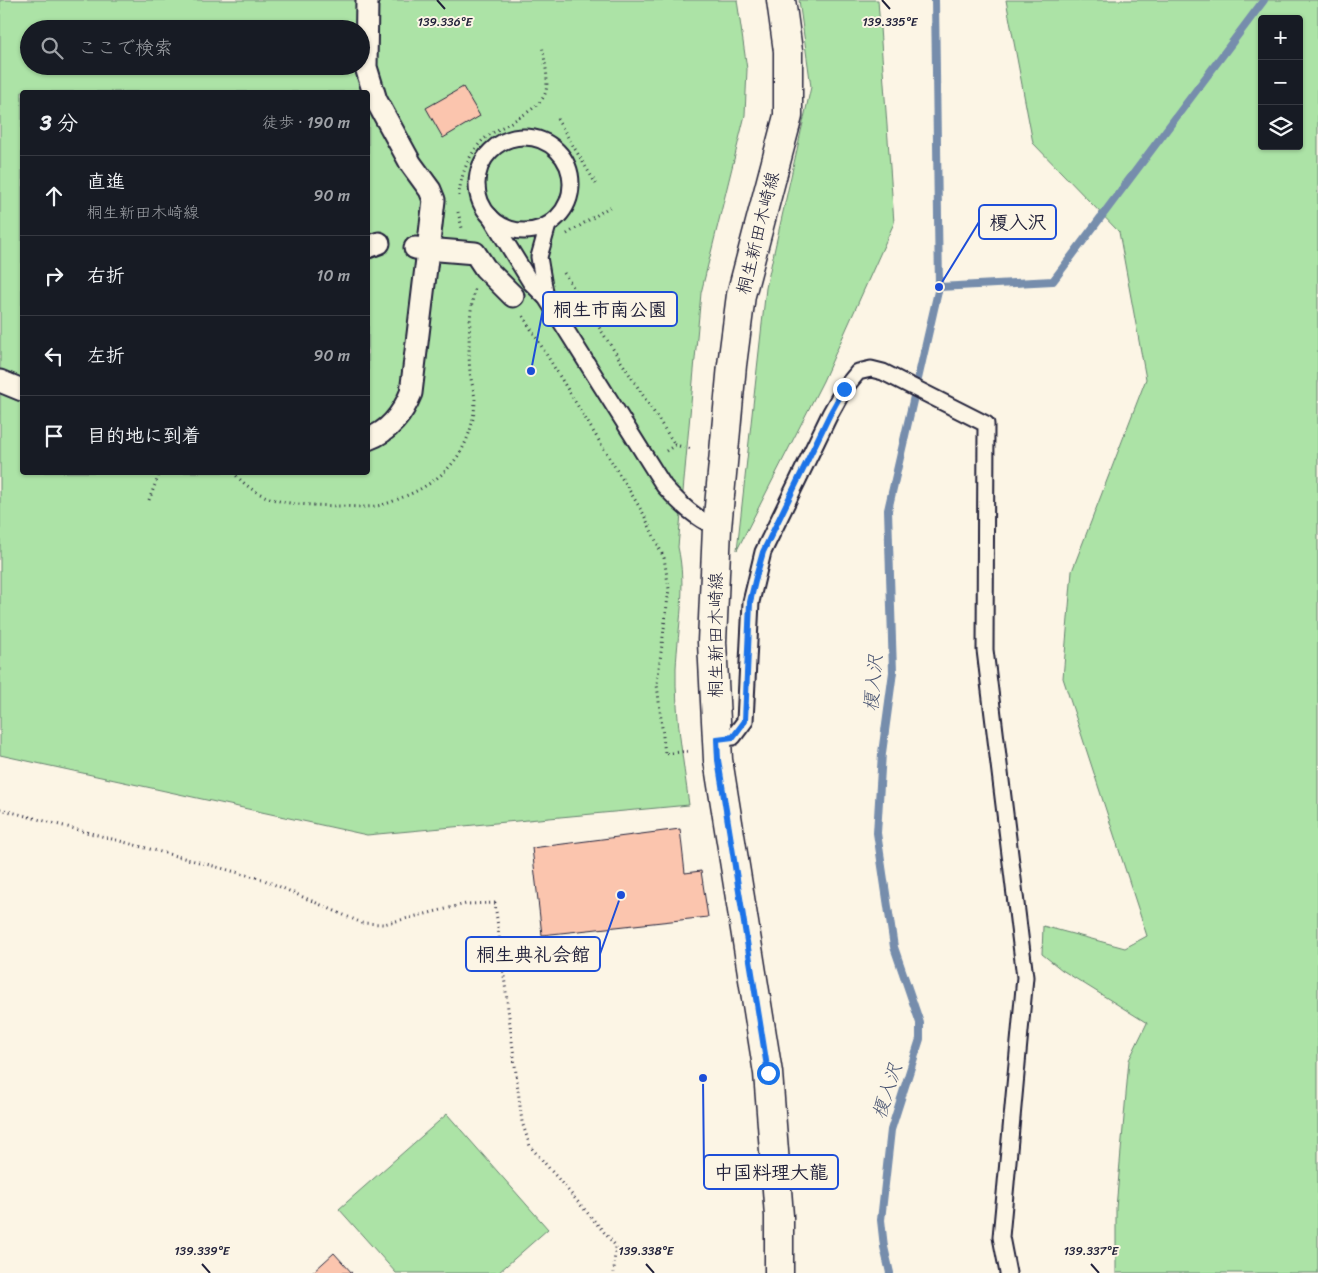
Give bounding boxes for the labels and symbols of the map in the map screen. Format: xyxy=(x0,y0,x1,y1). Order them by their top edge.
text: 139.336°E xyxy=(418,11,474,33)
text: 139.335°E xyxy=(862,11,919,33)
street label: 桐生新田木崎線 xyxy=(727,168,789,298)
callout: 榎入沢 xyxy=(979,205,1056,239)
text: 榎入沢 xyxy=(989,206,1047,239)
callout: 桐生市南公園 xyxy=(543,292,677,326)
text: 桐生市南公園 xyxy=(553,293,667,326)
route end xyxy=(833,378,856,401)
street label: 桐生新田木崎線 xyxy=(700,572,732,698)
water label: 榎入沢 xyxy=(854,652,892,713)
callout: 桐生典礼会館 xyxy=(466,937,600,971)
text: 桐生典礼会館 xyxy=(476,938,590,971)
water label: 榎入沢 xyxy=(862,1058,912,1123)
route start xyxy=(757,1062,780,1085)
callout: 中国料理大龍 xyxy=(704,1155,838,1189)
text: 中国料理大龍 xyxy=(714,1156,828,1189)
text: 139.339°E xyxy=(174,1240,231,1262)
text: 139.338°E xyxy=(619,1240,675,1262)
text: 139.337°E xyxy=(1064,1240,1120,1262)

